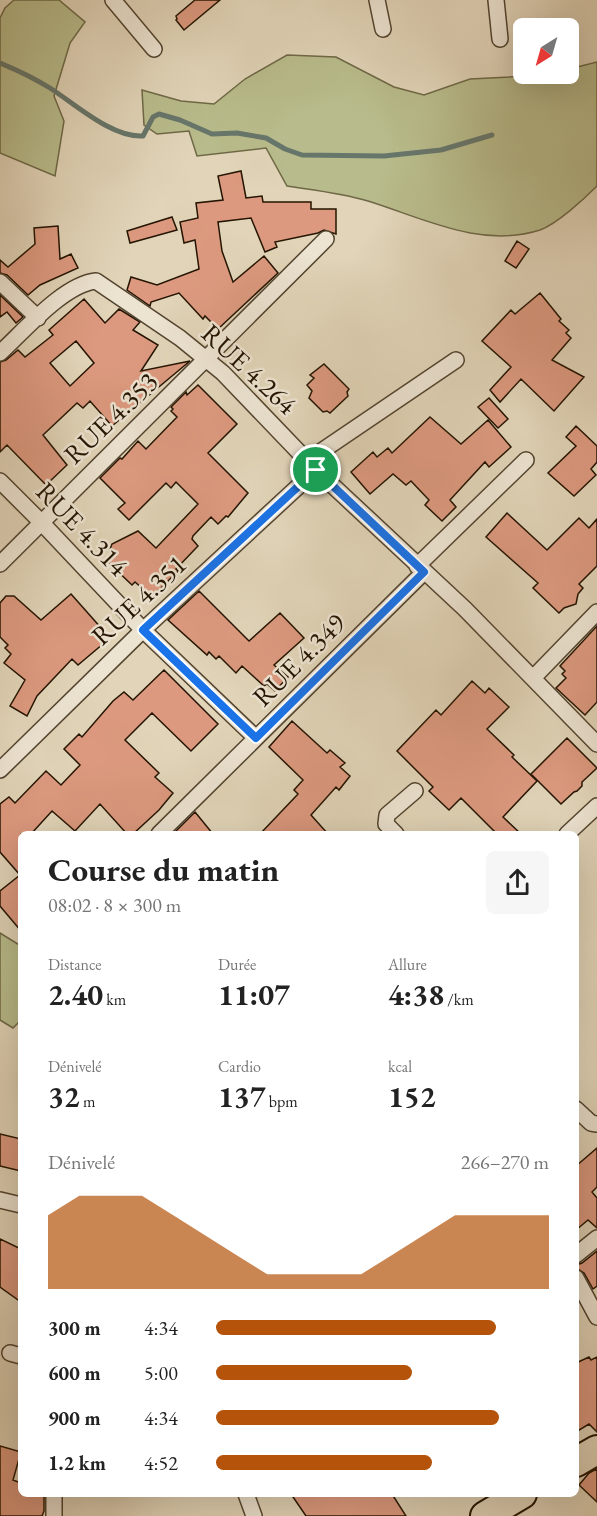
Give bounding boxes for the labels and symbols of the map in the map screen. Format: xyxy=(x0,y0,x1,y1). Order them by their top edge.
north arrow xyxy=(513,18,579,84)
street label: RUE 4.264 xyxy=(194,316,305,422)
street label: RUE 4.353 xyxy=(56,364,165,471)
pin xyxy=(290,444,341,495)
street label: RUE 4.314 xyxy=(29,474,137,584)
street label: RUE 4.351 xyxy=(84,547,194,653)
street label: RUE 4.349 xyxy=(245,606,353,714)

